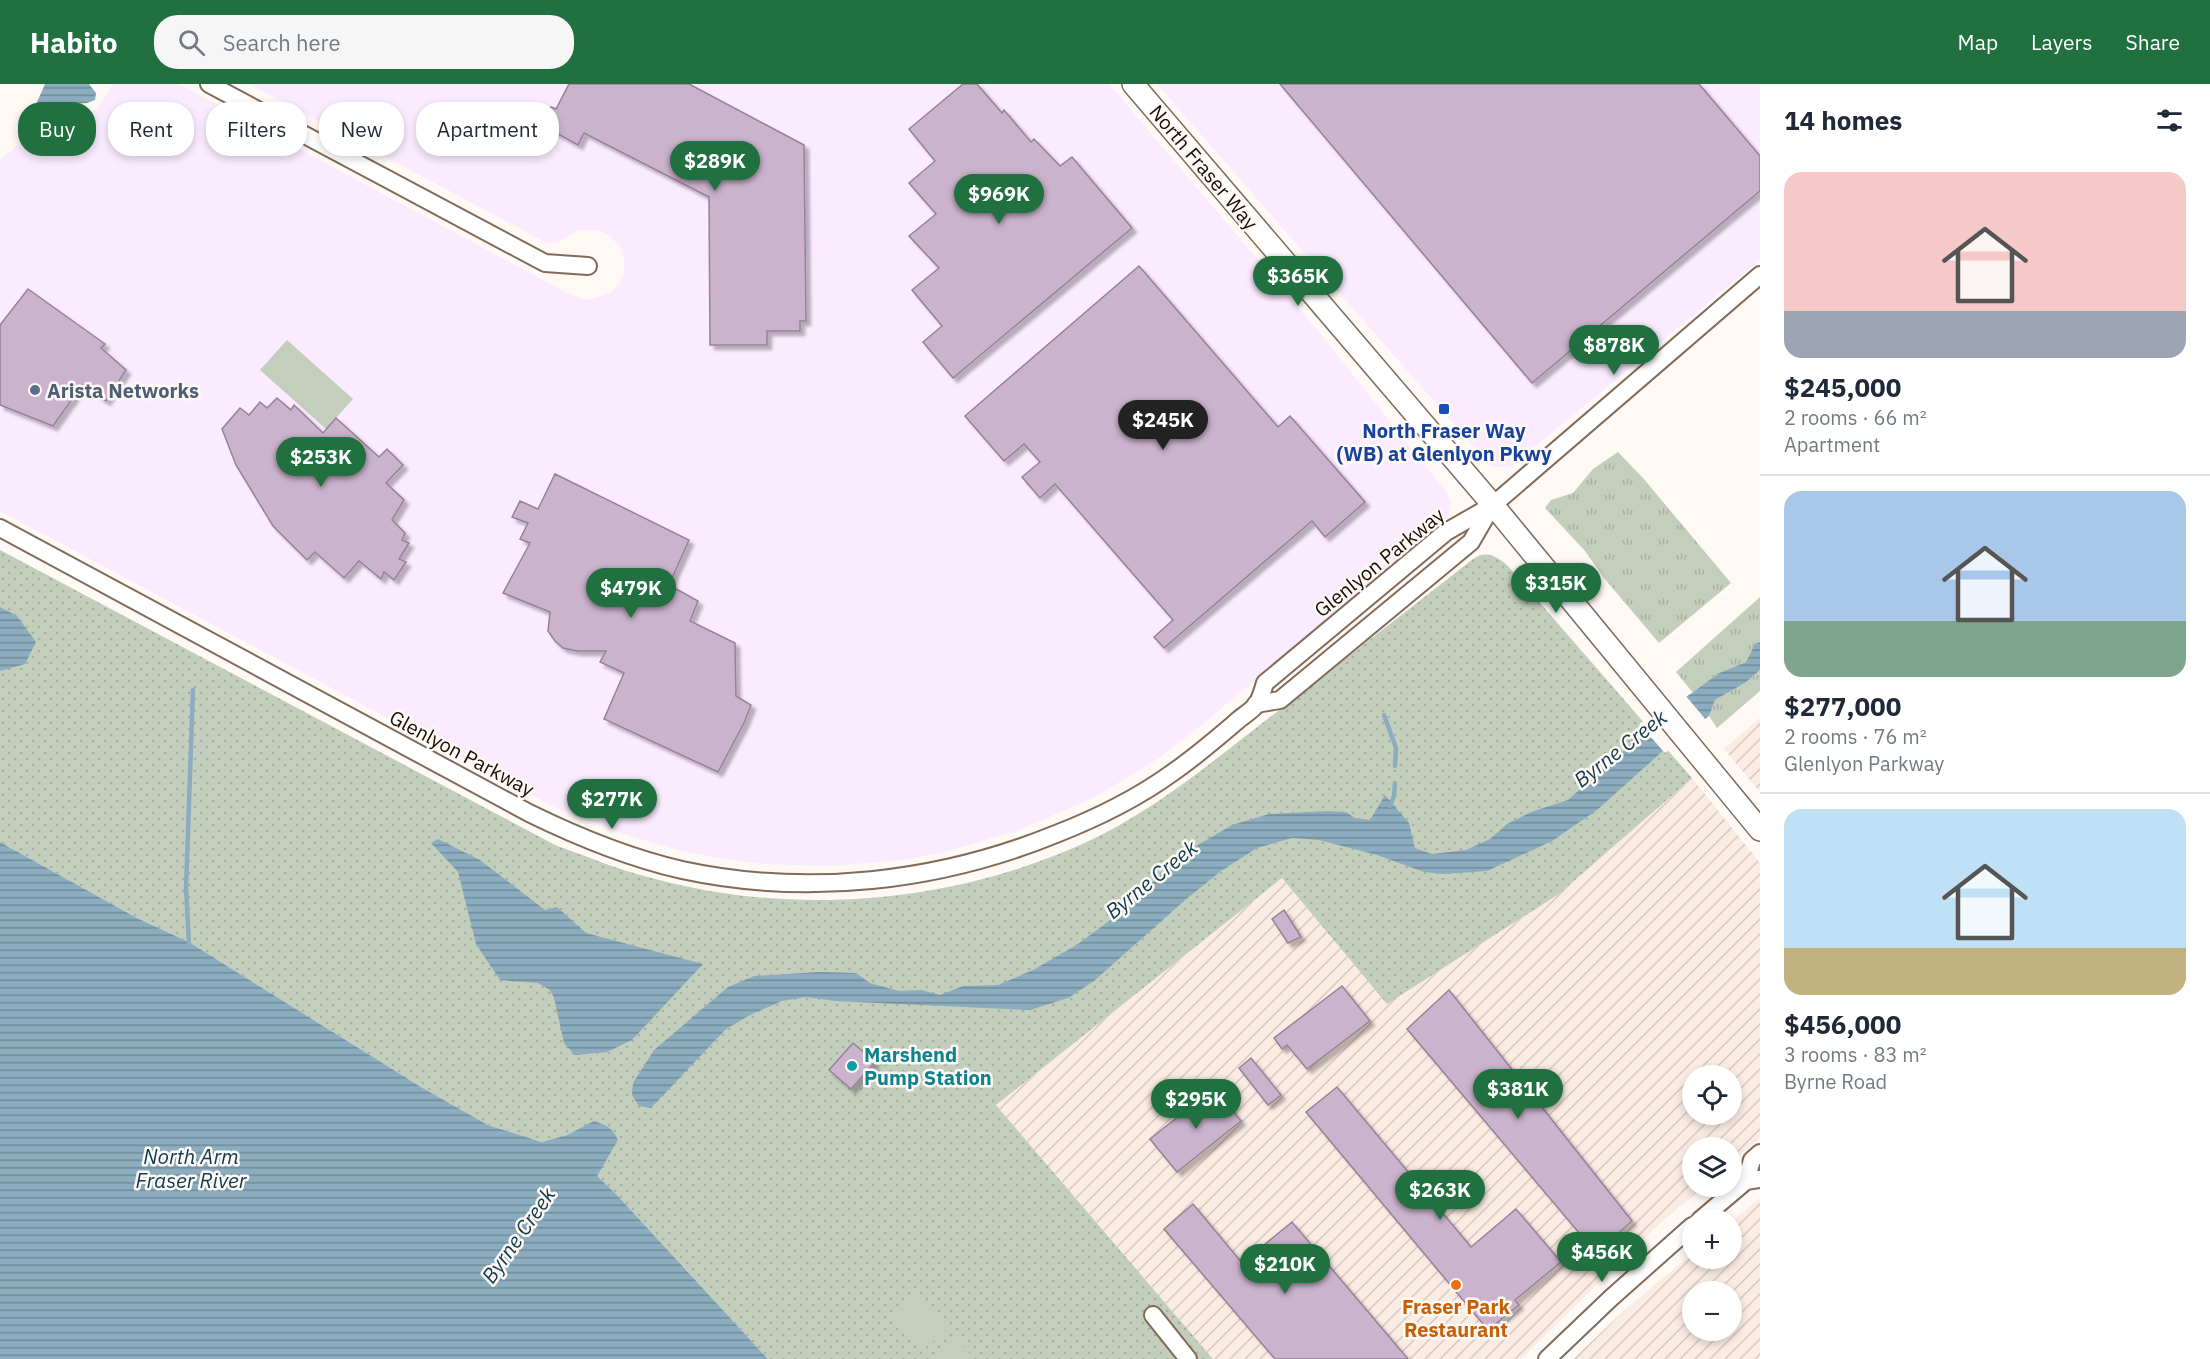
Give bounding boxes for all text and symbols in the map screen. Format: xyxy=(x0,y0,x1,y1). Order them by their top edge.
search box xyxy=(154,15,574,69)
text: Habito xyxy=(30,24,118,61)
icon: search xyxy=(175,26,208,59)
text: Search here xyxy=(223,28,341,57)
text: Map xyxy=(1958,28,1998,56)
text: Layers xyxy=(2031,28,2093,56)
text: Share xyxy=(2126,28,2180,56)
street label: North Fraser Way xyxy=(1144,99,1264,235)
chip: Buy xyxy=(18,102,96,156)
chip: Rent xyxy=(108,102,194,156)
chip: Filters xyxy=(206,102,307,156)
chip: New xyxy=(319,102,404,156)
chip: Apartment xyxy=(416,102,559,156)
text: 14 homes xyxy=(1784,103,1902,137)
icon: filters xyxy=(2153,104,2186,137)
pin: $289K xyxy=(673,141,757,192)
text: $289K xyxy=(684,147,746,174)
pin: $969K xyxy=(957,174,1041,225)
text: $969K xyxy=(968,180,1030,207)
icon: home xyxy=(1931,211,2039,319)
pin: $365K xyxy=(1256,256,1340,307)
text: $365K xyxy=(1267,262,1329,289)
pin: $878K xyxy=(1572,325,1656,376)
text: $878K xyxy=(1583,331,1645,358)
text: $245,000 xyxy=(1784,370,1901,404)
place label: Arista Networks xyxy=(47,377,199,404)
marker: Arista Networks xyxy=(28,383,42,397)
pin: $245K xyxy=(1121,400,1205,451)
marker: North Fraser Way (WB) at Glenlyon Pkwy xyxy=(1437,402,1451,416)
text: 2 rooms · 66 m² xyxy=(1784,404,1927,431)
text: $245K xyxy=(1132,406,1194,433)
place label: North Fraser Way (WB) at Glenlyon Pkwy xyxy=(1336,417,1552,467)
text: Apartment xyxy=(1784,431,1880,458)
pin: $253K xyxy=(279,437,363,488)
text: $253K xyxy=(290,443,352,470)
street label: Glenlyon Parkway xyxy=(1308,501,1450,623)
icon: home xyxy=(1931,530,2039,638)
pin: $315K xyxy=(1514,563,1598,614)
pin: $479K xyxy=(589,568,673,619)
text: $315K xyxy=(1525,569,1587,596)
text: $479K xyxy=(600,574,662,601)
text: $277,000 xyxy=(1784,689,1901,723)
water label: Byrne Creek xyxy=(1568,702,1673,793)
street label: Glenlyon Parkway xyxy=(385,703,539,803)
text: 2 rooms · 76 m² xyxy=(1784,723,1927,750)
text: Glenlyon Parkway xyxy=(1784,750,1944,777)
pin: $277K xyxy=(570,779,654,830)
text: $277K xyxy=(581,785,643,812)
water label: Byrne Creek xyxy=(1099,833,1204,925)
icon: home xyxy=(1931,848,2039,956)
text: $456,000 xyxy=(1784,1007,1901,1041)
place label: Marshend Pump Station xyxy=(864,1041,992,1091)
text: 3 rooms · 83 m² xyxy=(1784,1041,1927,1068)
marker: Marshend Pump Station xyxy=(845,1059,859,1073)
map controls xyxy=(1682,1065,1742,1341)
button: locate xyxy=(1682,1065,1742,1125)
text: Byrne Road xyxy=(1784,1068,1887,1095)
pin: $381K xyxy=(1476,1069,1560,1120)
text: $381K xyxy=(1487,1075,1549,1102)
pin: $295K xyxy=(1154,1079,1238,1130)
text: $295K xyxy=(1165,1085,1227,1112)
button: layers xyxy=(1682,1137,1742,1197)
water label: North Arm Fraser River xyxy=(136,1142,248,1194)
pin: $263K xyxy=(1398,1170,1482,1221)
text: $263K xyxy=(1409,1176,1471,1203)
water label: Byrne Creek xyxy=(475,1181,562,1288)
button: + xyxy=(1682,1209,1742,1269)
pin: $456K xyxy=(1560,1232,1644,1283)
text: $456K xyxy=(1571,1238,1633,1265)
pin: $210K xyxy=(1243,1244,1327,1295)
text: $210K xyxy=(1254,1250,1316,1277)
marker: Fraser Park Restaurant xyxy=(1449,1278,1463,1292)
button: − xyxy=(1682,1281,1742,1341)
place label: Fraser Park Restaurant xyxy=(1402,1293,1511,1343)

